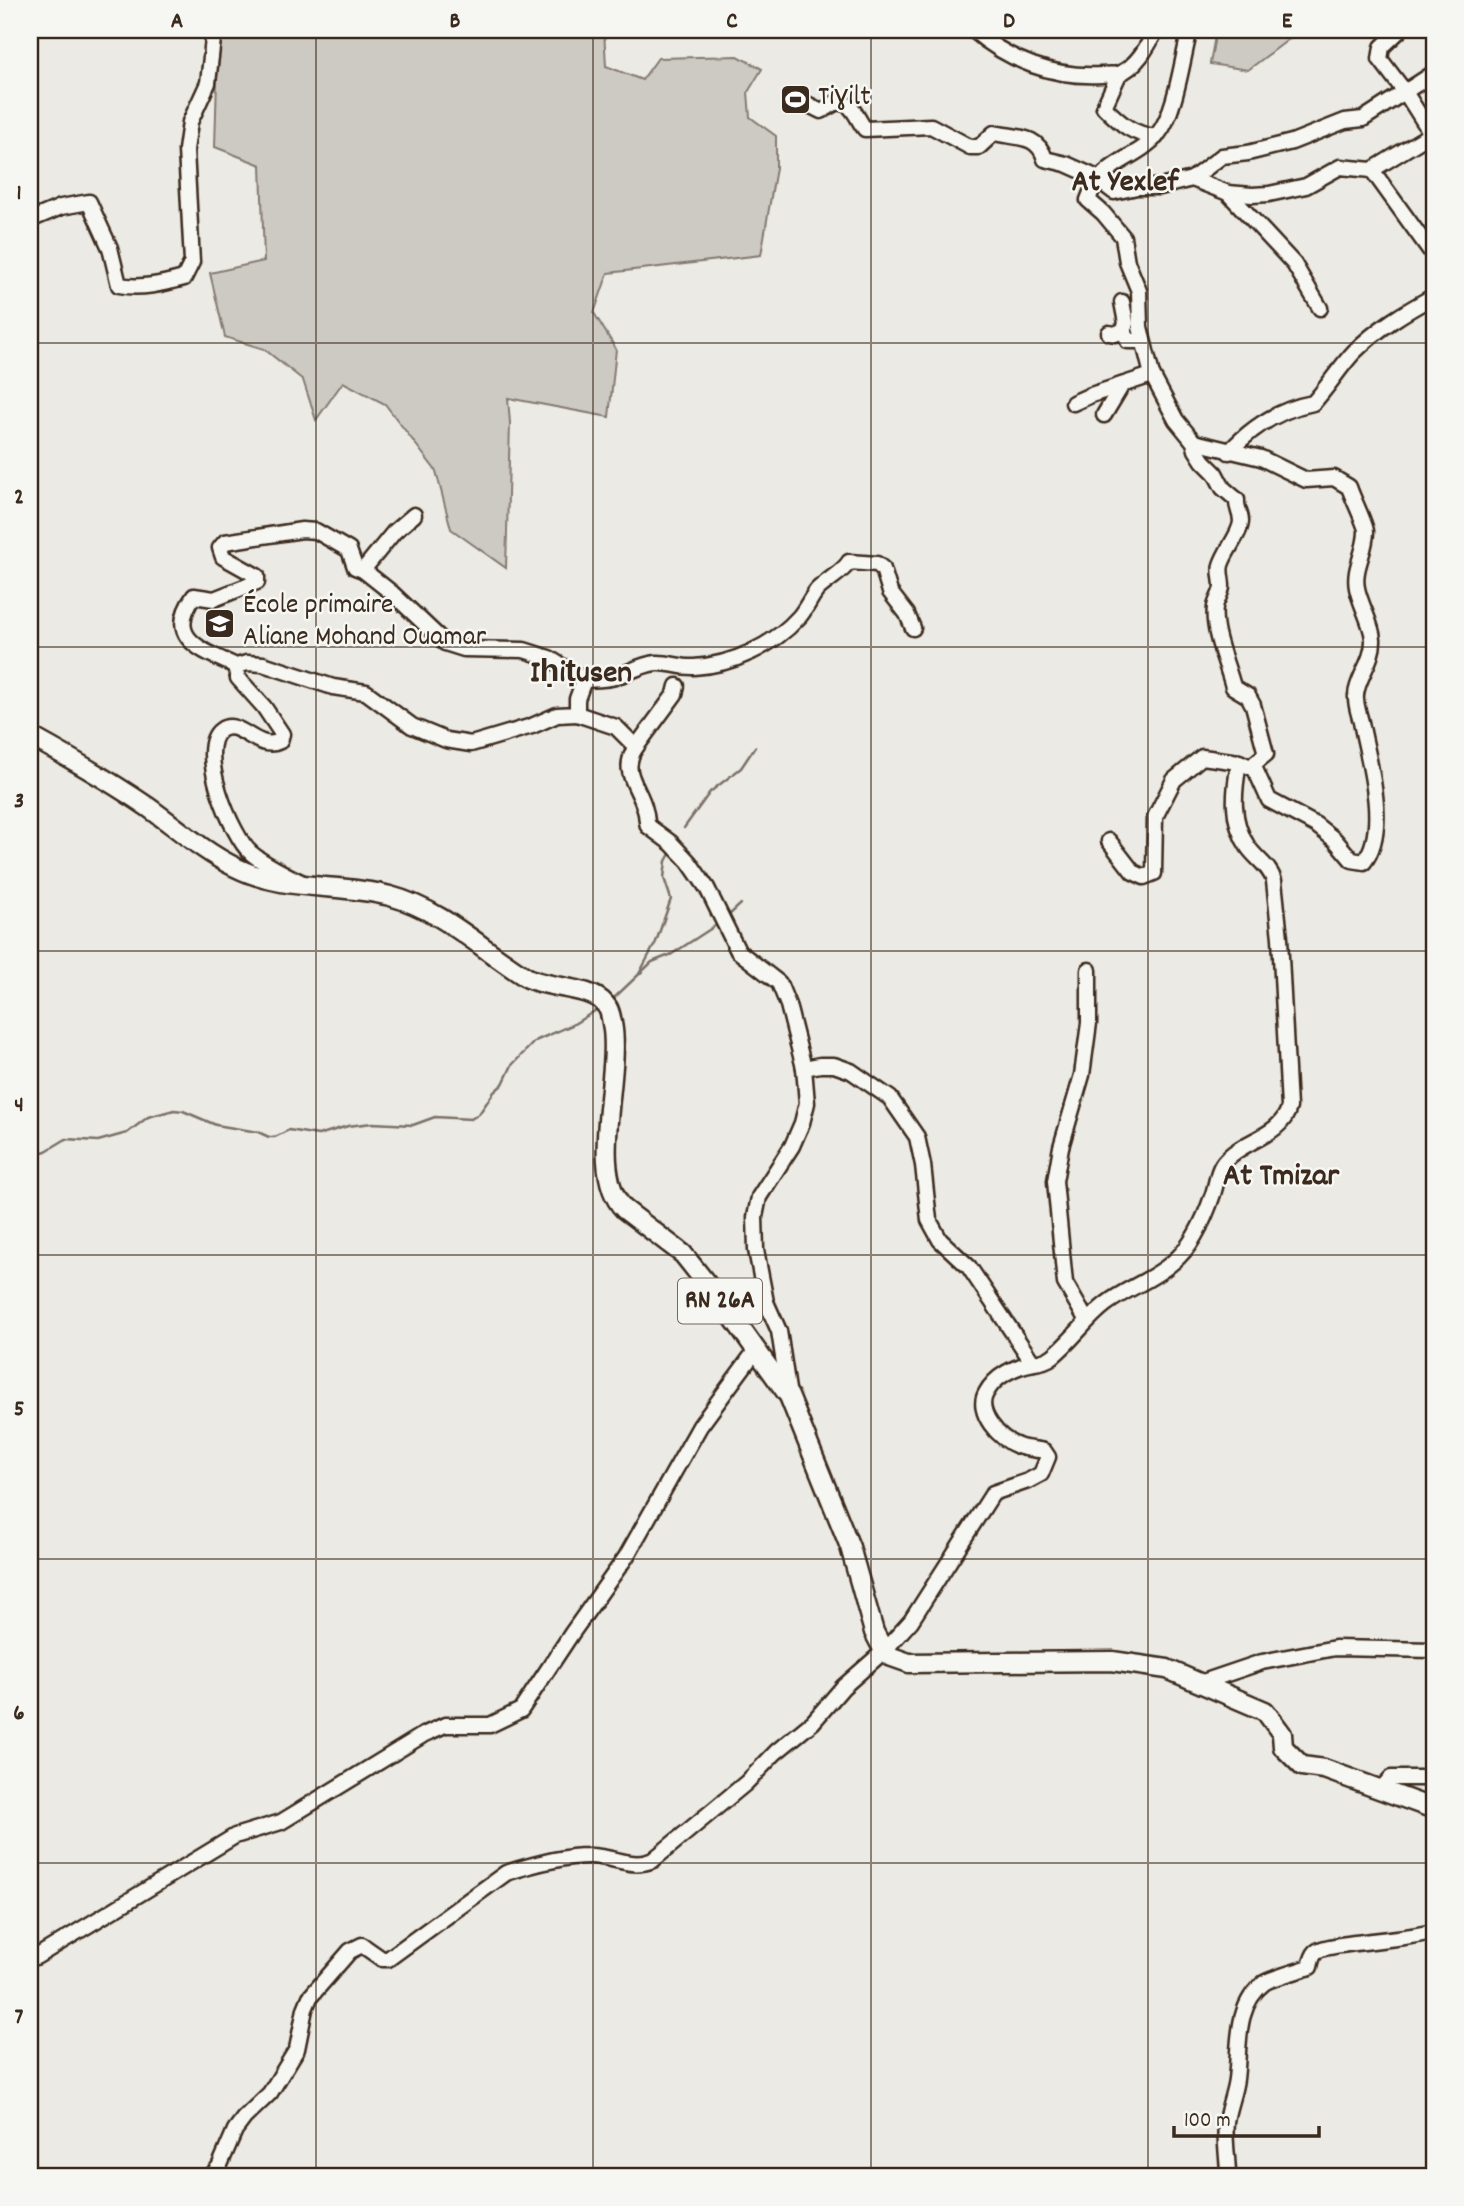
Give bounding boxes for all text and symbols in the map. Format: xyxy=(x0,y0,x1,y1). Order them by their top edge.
text: A xyxy=(171,6,183,39)
text: B xyxy=(450,6,461,39)
text: C xyxy=(726,6,738,39)
text: D xyxy=(1003,6,1015,39)
text: E xyxy=(1282,6,1293,39)
place label: Tiɣilt xyxy=(818,79,870,119)
sports icon: Tiɣilt xyxy=(778,82,812,116)
district label: At Yexlef xyxy=(1071,161,1180,207)
text: 1 xyxy=(16,178,22,211)
text: 2 xyxy=(14,482,24,515)
place label: École primaire Aliane Mohand Ouamar xyxy=(243,587,487,659)
school or university icon: École primaire Aliane Mohand Ouamar xyxy=(203,606,237,640)
district label: Iḥiṭusen xyxy=(530,652,632,698)
text: 3 xyxy=(14,786,24,819)
text: 4 xyxy=(14,1090,24,1123)
district label: At Tmizar xyxy=(1223,1155,1340,1201)
road number: RN 26A xyxy=(678,1278,762,1324)
text: 5 xyxy=(14,1394,24,1427)
text: 6 xyxy=(13,1698,25,1731)
text: 7 xyxy=(15,2002,24,2035)
scale bar xyxy=(1174,2094,1319,2138)
text: 100 m xyxy=(1184,2107,1231,2137)

